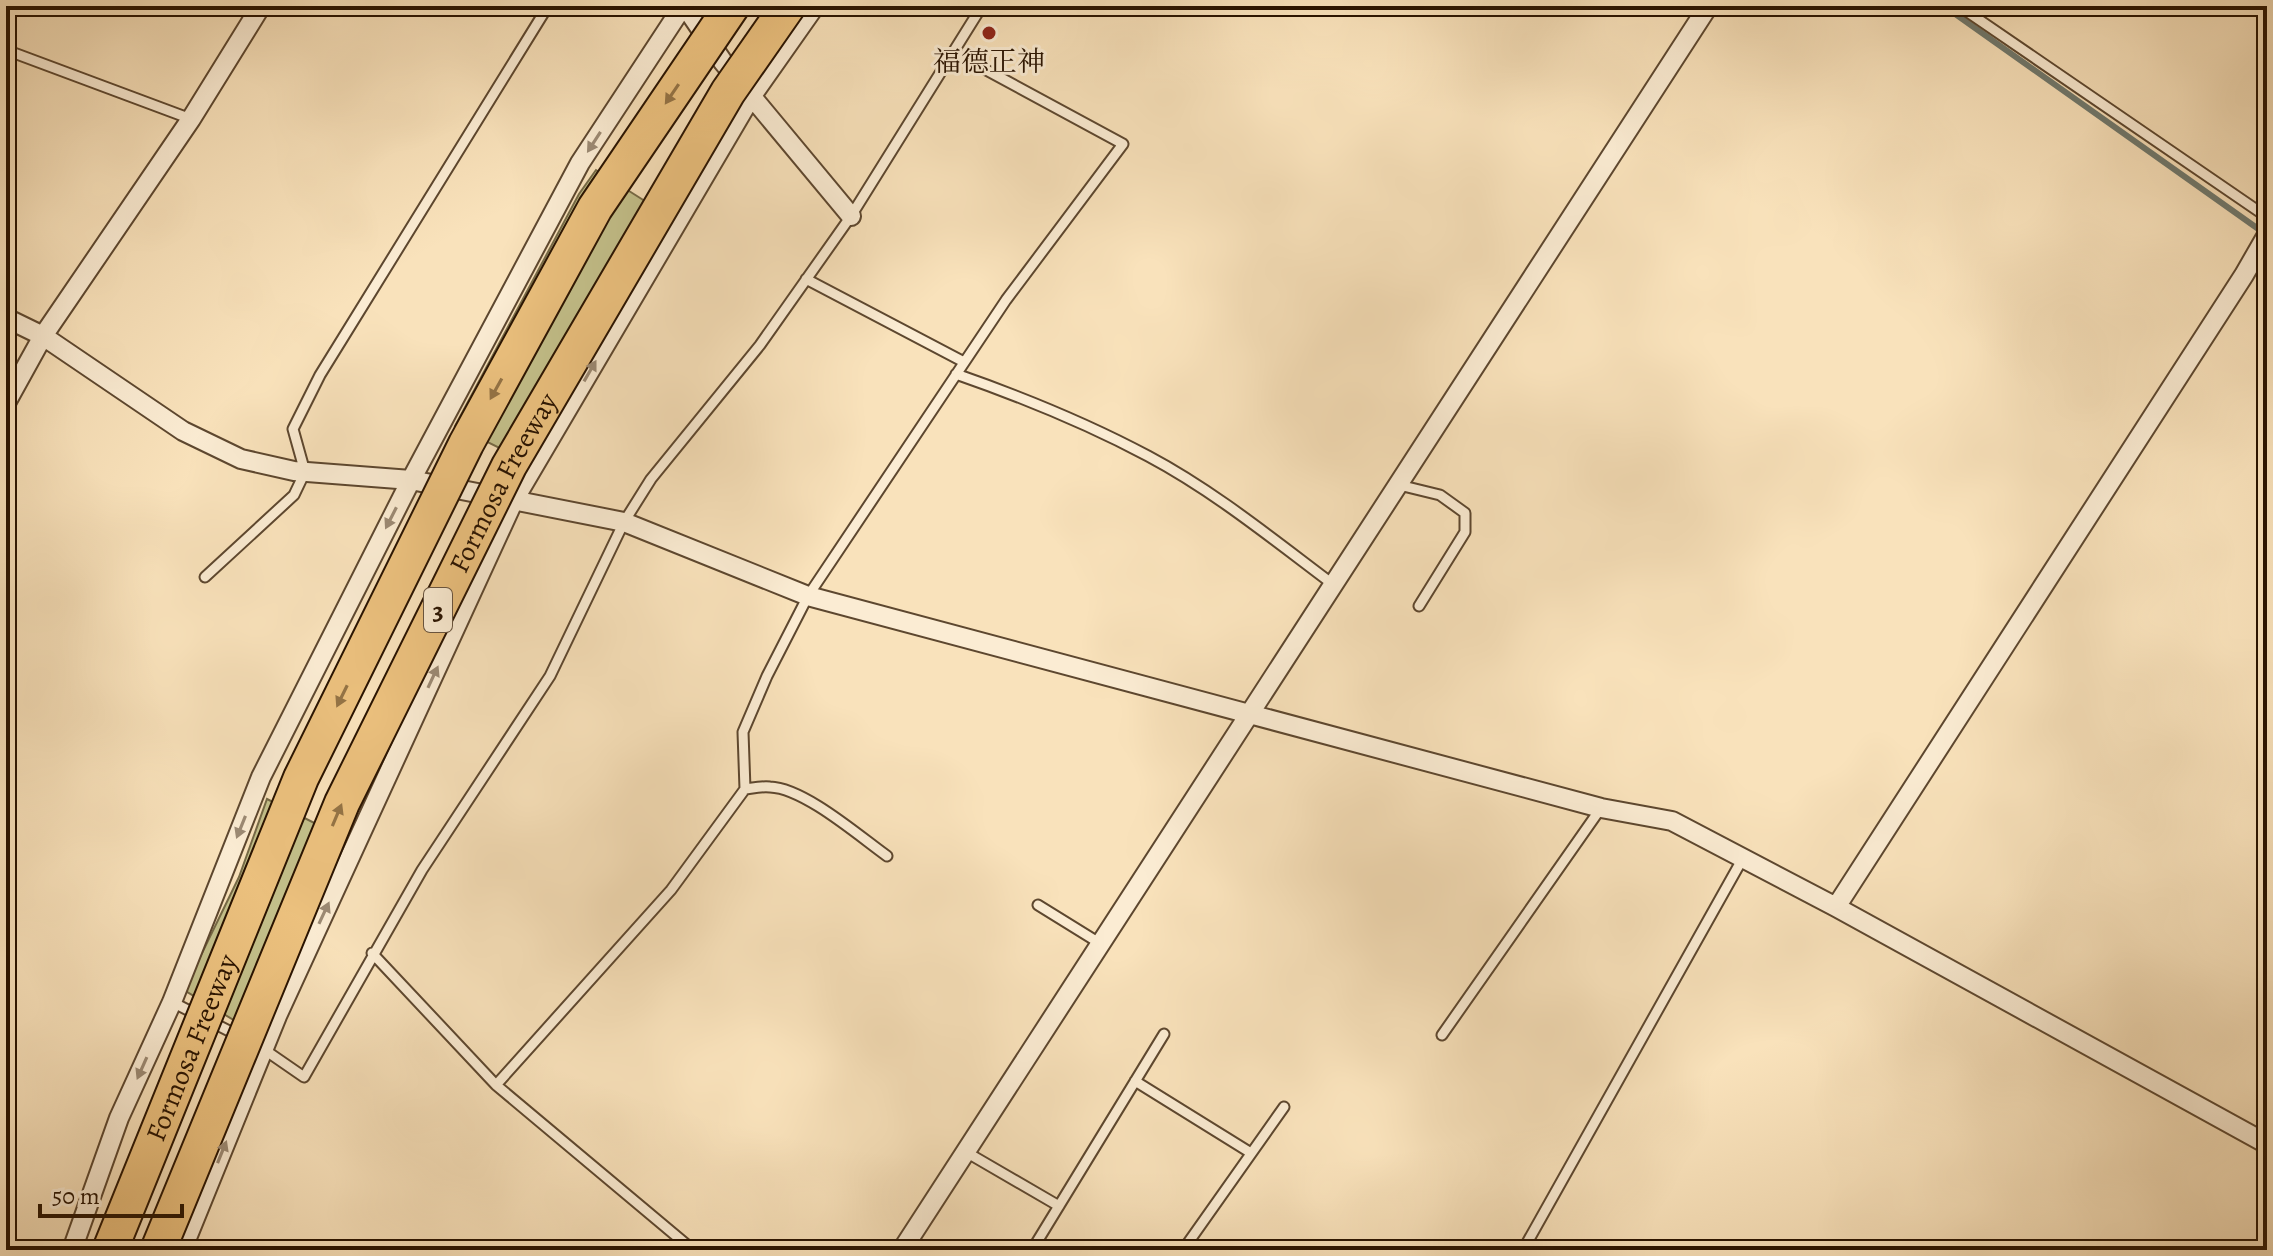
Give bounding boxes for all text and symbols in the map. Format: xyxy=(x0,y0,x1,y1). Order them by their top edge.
marker: 福德正神 xyxy=(980,24,998,42)
place label: 福德正神 xyxy=(933,43,1045,81)
one-way arrow xyxy=(665,83,680,104)
one-way arrow xyxy=(587,131,602,152)
one-way arrow xyxy=(583,360,597,382)
one-way arrow xyxy=(489,377,503,400)
street label: Formosa Freeway xyxy=(440,385,567,579)
one-way arrow xyxy=(385,507,398,530)
road number: 3 xyxy=(424,588,452,632)
one-way arrow xyxy=(426,665,439,688)
one-way arrow xyxy=(335,684,348,707)
one-way arrow xyxy=(331,803,344,827)
one-way arrow xyxy=(234,815,247,839)
one-way arrow xyxy=(317,901,331,925)
street label: Formosa Freeway xyxy=(137,948,247,1147)
one-way arrow xyxy=(135,1056,148,1079)
one-way arrow xyxy=(215,1140,228,1164)
scale bar xyxy=(40,1168,182,1218)
text: 50 m xyxy=(52,1180,100,1212)

